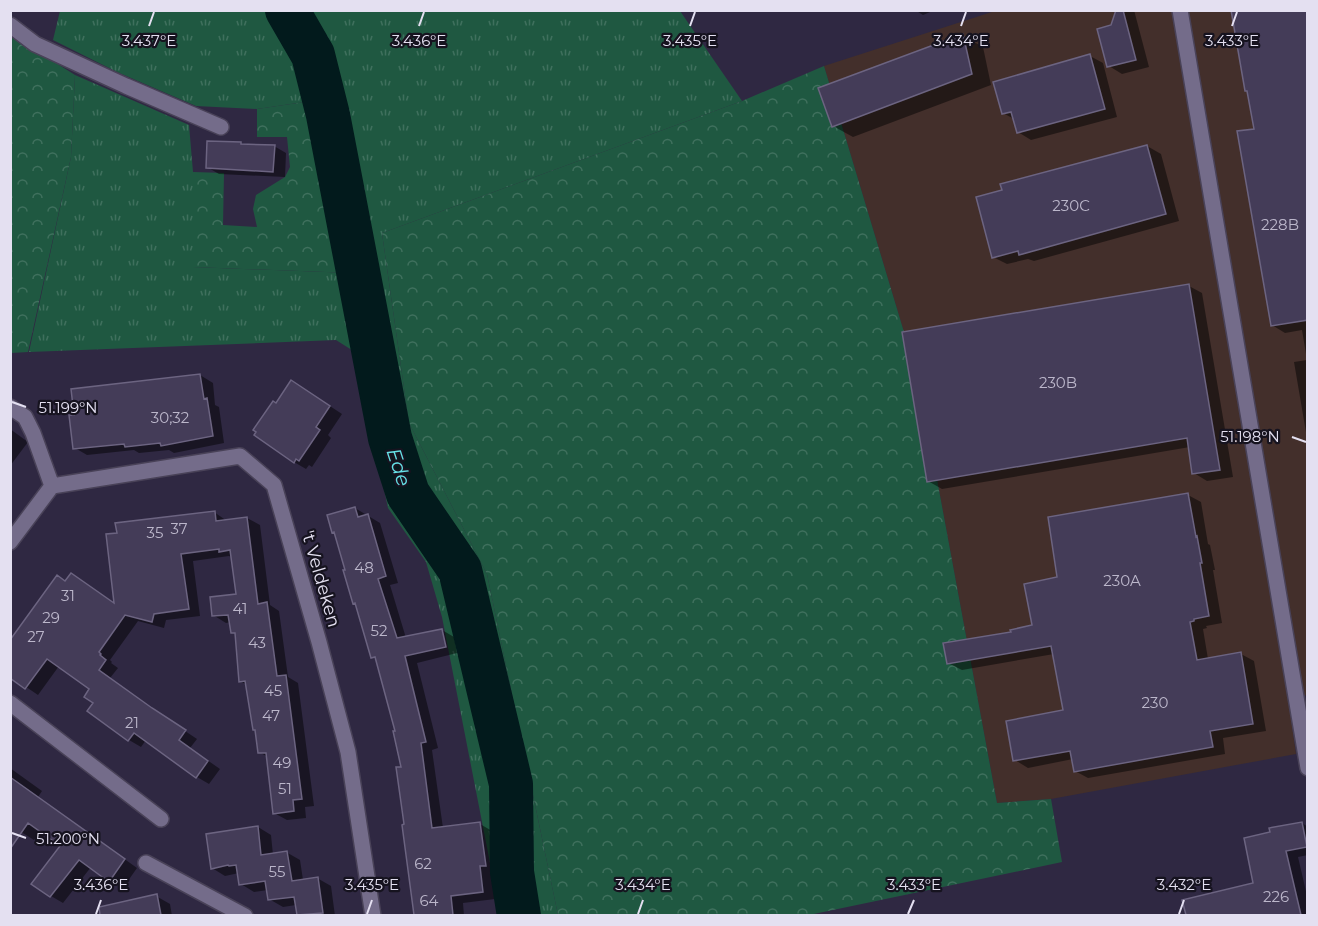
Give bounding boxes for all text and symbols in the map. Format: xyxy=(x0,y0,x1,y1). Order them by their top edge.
text: 3.437°E xyxy=(122,31,176,50)
text: 3.436°E xyxy=(392,31,446,50)
text: 3.435°E xyxy=(663,31,717,50)
text: 3.434°E xyxy=(933,31,989,50)
text: 3.433°E xyxy=(1205,31,1259,50)
house number: 230C xyxy=(1052,196,1090,215)
house number: 228B xyxy=(1261,215,1299,234)
house number: 230B xyxy=(1039,373,1077,392)
text: 51.199°N xyxy=(38,398,98,417)
house number: 30;32 xyxy=(151,408,189,427)
text: 51.198°N xyxy=(1220,427,1280,446)
water label: Ede xyxy=(382,445,416,489)
house number: 37 xyxy=(170,519,188,538)
house number: 35 xyxy=(147,523,163,542)
street label: 't Veldeken xyxy=(297,528,345,630)
house number: 48 xyxy=(354,558,374,577)
house number: 230A xyxy=(1103,571,1141,590)
house number: 31 xyxy=(61,586,75,605)
house number: 41 xyxy=(233,599,247,618)
house number: 29 xyxy=(42,608,60,627)
house number: 52 xyxy=(371,621,387,640)
house number: 27 xyxy=(27,627,45,646)
house number: 43 xyxy=(248,633,266,652)
house number: 45 xyxy=(264,681,282,700)
house number: 230 xyxy=(1142,693,1169,712)
house number: 47 xyxy=(262,706,280,725)
house number: 21 xyxy=(125,713,139,732)
house number: 49 xyxy=(273,753,291,772)
house number: 51 xyxy=(278,779,292,798)
text: 51.200°N xyxy=(36,829,100,848)
house number: 62 xyxy=(414,854,432,873)
house number: 55 xyxy=(269,862,285,881)
text: 3.436°E xyxy=(74,875,128,894)
text: 3.435°E xyxy=(345,875,399,894)
text: 3.434°E xyxy=(615,875,671,894)
text: 3.433°E xyxy=(887,875,941,894)
text: 3.432°E xyxy=(1157,875,1211,894)
house number: 226 xyxy=(1263,887,1289,906)
house number: 64 xyxy=(419,891,439,910)

